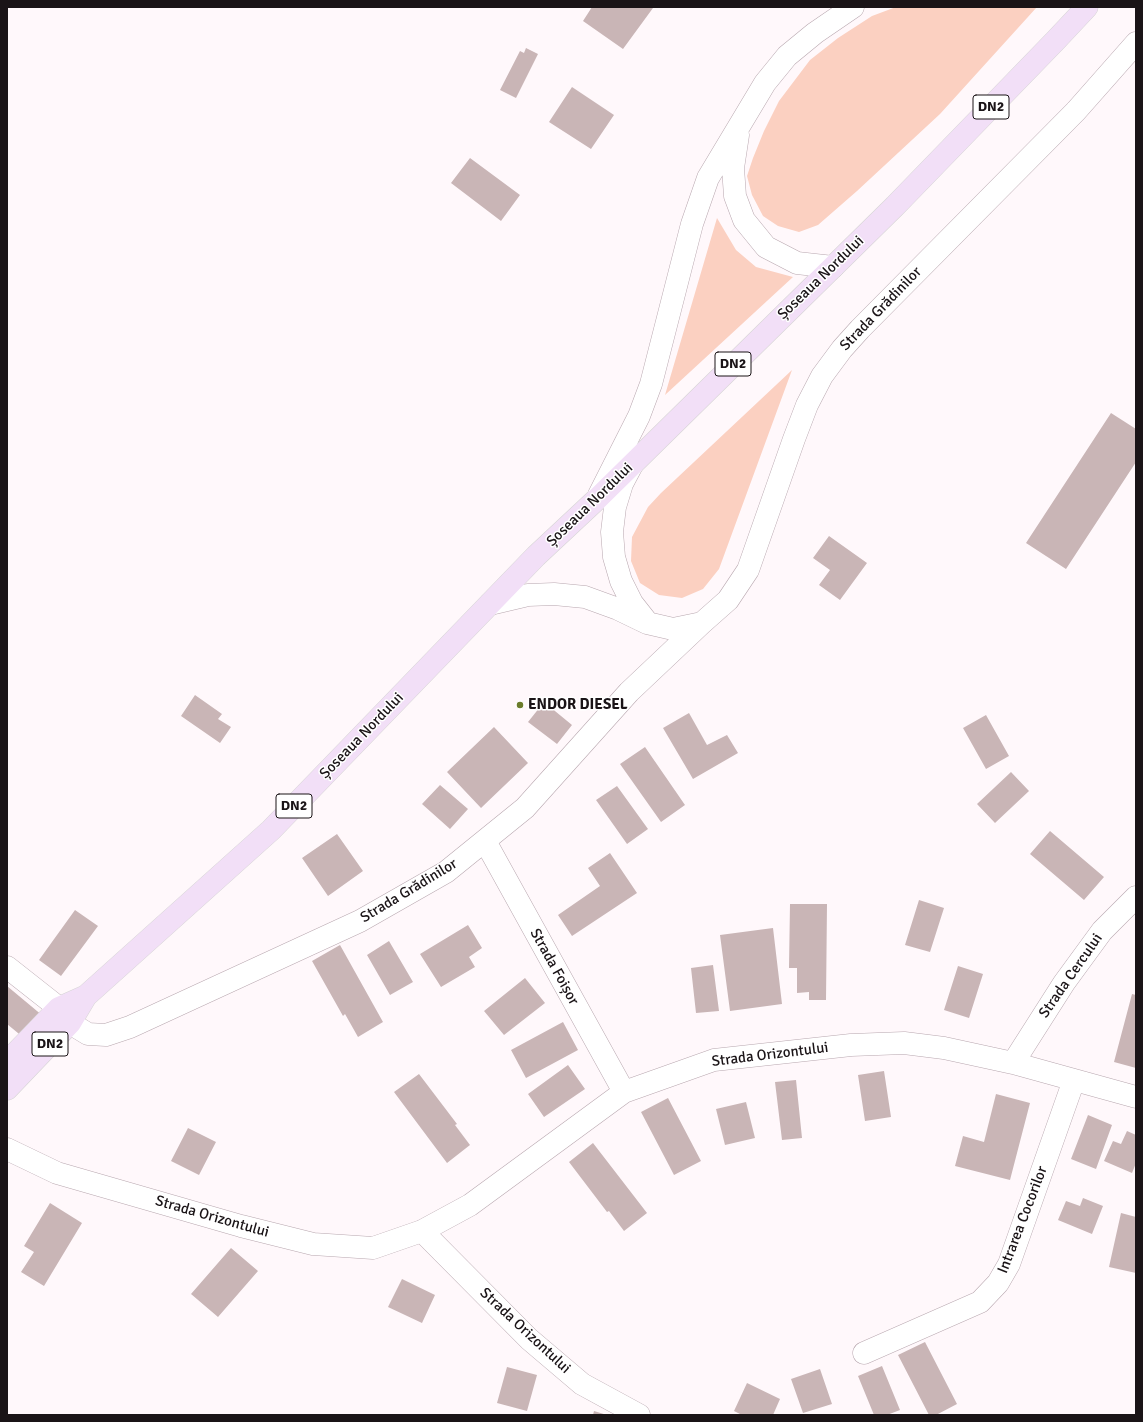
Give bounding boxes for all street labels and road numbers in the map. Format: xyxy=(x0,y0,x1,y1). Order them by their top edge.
road number: DN2 xyxy=(973,95,1009,119)
street label: Șoseaua Nordului xyxy=(774,232,868,324)
street label: Strada Grădinilor xyxy=(836,263,926,355)
road number: DN2 xyxy=(715,352,751,376)
street label: Șoseaua Nordului xyxy=(543,459,637,551)
street label: Șoseaua Nordului xyxy=(316,689,408,783)
road number: DN2 xyxy=(276,794,312,818)
street label: Strada Grădinilor xyxy=(357,855,461,927)
street label: Strada Foișor xyxy=(526,926,582,1008)
street label: Strada Cercului xyxy=(1035,930,1107,1022)
road number: DN2 xyxy=(32,1032,68,1056)
street label: Strada Orizontului xyxy=(711,1039,829,1071)
street label: Intrarea Cocorilor xyxy=(994,1164,1052,1276)
street label: Strada Orizontului xyxy=(153,1192,271,1242)
street label: Strada Orizontului xyxy=(476,1284,574,1378)

